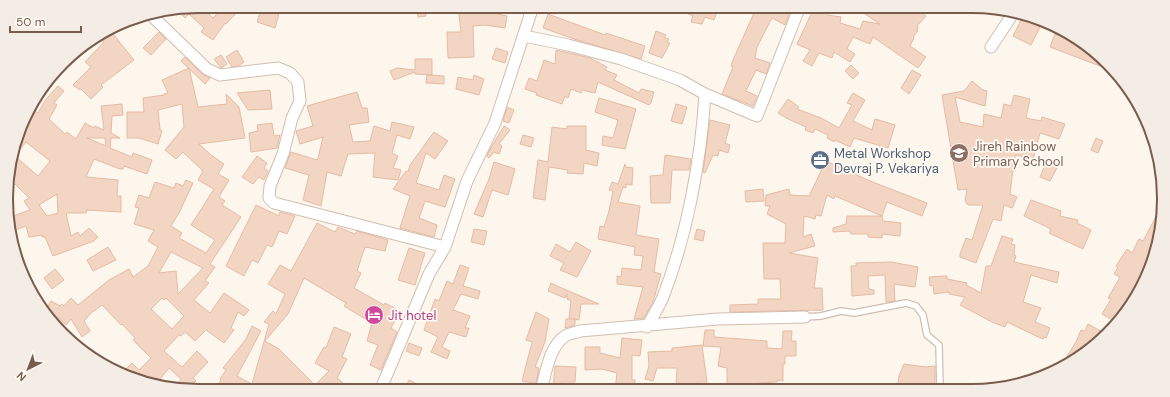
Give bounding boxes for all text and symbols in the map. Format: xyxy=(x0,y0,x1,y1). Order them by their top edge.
scale bar xyxy=(10,8,81,34)
text: 50 m xyxy=(16,14,45,30)
place label: Jireh Rainbow Primary School xyxy=(973,138,1063,170)
school or university icon: Jireh Rainbow Primary School xyxy=(948,142,970,164)
place label: Metal Workshop Devraj P. Vekariya xyxy=(834,145,939,177)
office icon: Metal Workshop Devraj P. Vekariya xyxy=(809,149,831,171)
hotel icon: Jit hotel xyxy=(363,304,385,326)
place label: Jit hotel xyxy=(388,307,436,324)
north arrow xyxy=(8,349,48,389)
text: N xyxy=(14,369,29,384)

